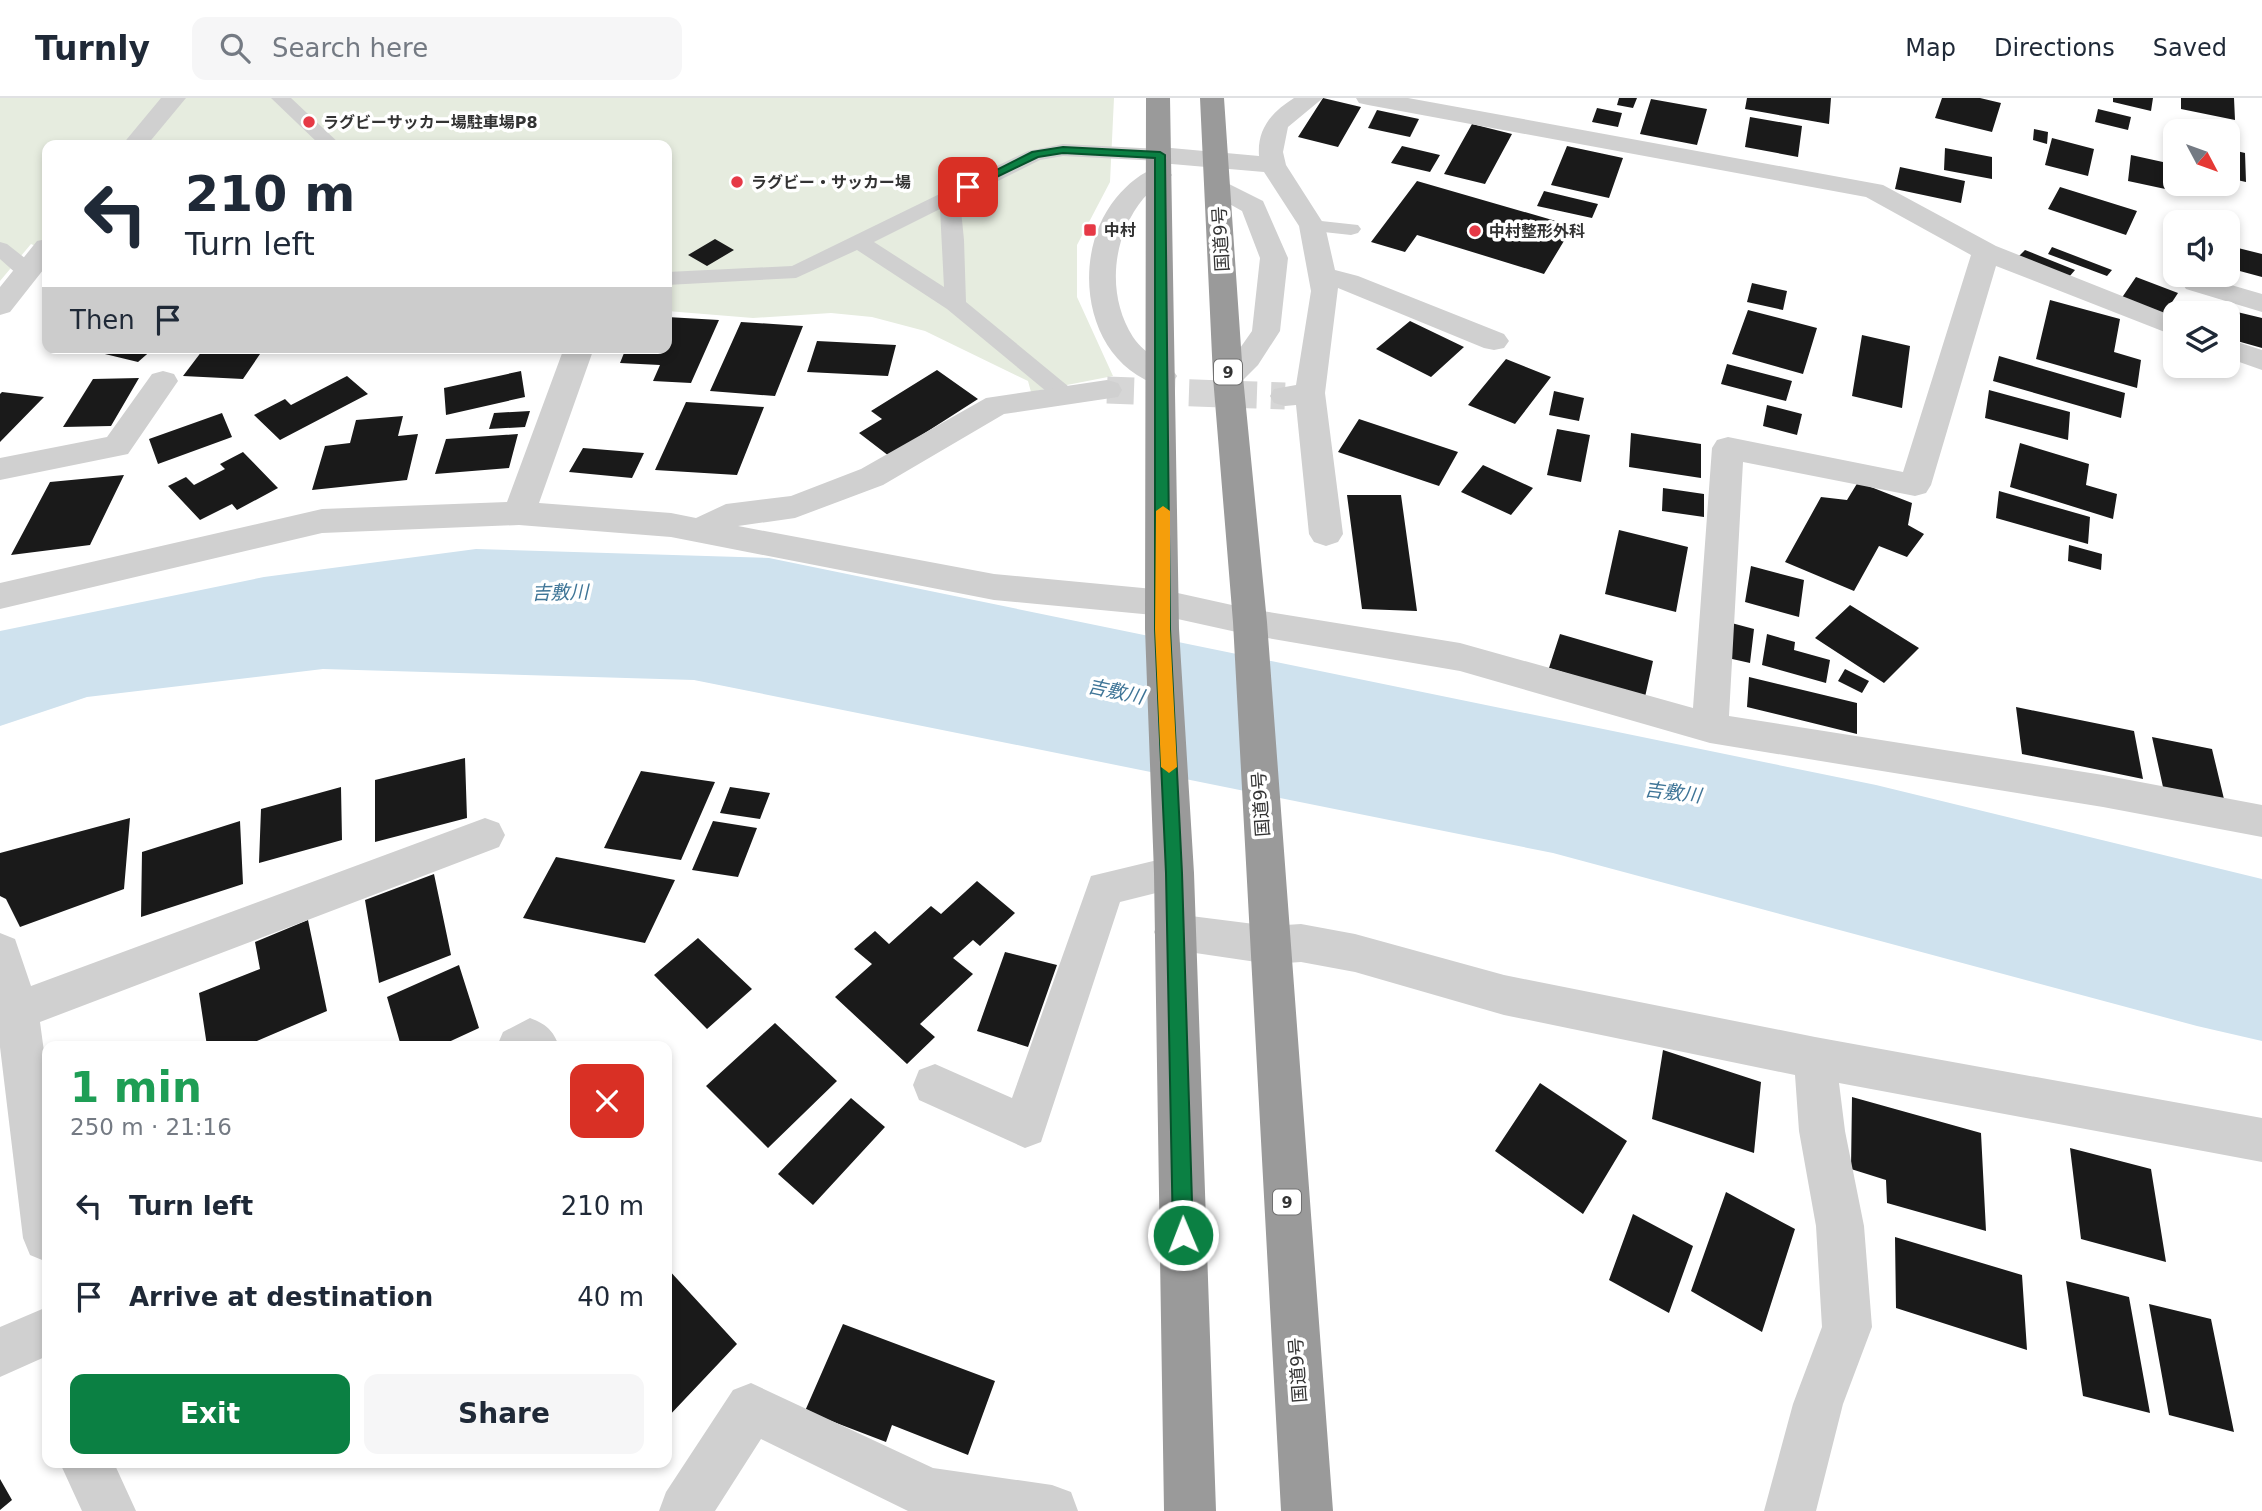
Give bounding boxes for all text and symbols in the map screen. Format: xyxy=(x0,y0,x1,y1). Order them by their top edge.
search box xyxy=(192,17,682,80)
text: Turnly xyxy=(35,29,150,68)
icon: search xyxy=(216,29,254,67)
text: Search here xyxy=(272,33,428,63)
text: Map xyxy=(1905,34,1956,62)
text: Directions xyxy=(1994,34,2115,62)
text: Saved xyxy=(2153,34,2227,62)
place label: ラグビーサッカー場駐車場P8 xyxy=(323,113,538,132)
marker: ラグビーサッカー場駐車場P8 xyxy=(301,114,317,130)
north arrow xyxy=(2163,119,2240,196)
map controls xyxy=(2163,119,2240,378)
pin xyxy=(938,157,998,217)
text: 210 m xyxy=(185,166,355,223)
icon: left xyxy=(70,168,161,259)
icon: arrive xyxy=(949,168,987,206)
place label: ラグビー・サッカー場 xyxy=(751,173,911,192)
marker: ラグビー・サッカー場 xyxy=(729,174,745,190)
street label: 国道9号 xyxy=(1208,206,1233,272)
button: sound xyxy=(2163,210,2240,287)
place label: 中村 xyxy=(1104,221,1136,240)
marker: 中村 xyxy=(1082,222,1098,238)
place label: 中村整形外科 xyxy=(1489,222,1585,241)
marker: 中村整形外科 xyxy=(1467,223,1483,239)
text: Turn left xyxy=(185,225,315,263)
icon: arrive xyxy=(149,301,187,339)
button: layers xyxy=(2163,301,2240,378)
text: Then xyxy=(70,305,135,335)
road number: 9 xyxy=(1214,360,1242,384)
water label: 吉敷川 xyxy=(531,580,591,603)
water label: 吉敷川 xyxy=(1086,674,1148,708)
street label: 国道9号 xyxy=(1248,771,1273,837)
water label: 吉敷川 xyxy=(1643,778,1705,807)
text: 1 min xyxy=(70,1063,202,1112)
button: close xyxy=(570,1064,644,1138)
text: 250 m · 21:16 xyxy=(70,1114,232,1140)
icon: left xyxy=(70,1187,108,1225)
road number: 9 xyxy=(1273,1190,1301,1214)
text: Turn left xyxy=(129,1191,253,1221)
text: 210 m xyxy=(561,1191,644,1221)
position arrow xyxy=(1146,1198,1220,1272)
icon: arrive xyxy=(70,1278,108,1316)
text: Arrive at destination xyxy=(129,1282,433,1312)
text: 40 m xyxy=(577,1282,644,1312)
street label: 国道9号 xyxy=(1285,1337,1310,1403)
button: Exit xyxy=(70,1374,350,1454)
button: Share xyxy=(364,1374,644,1454)

